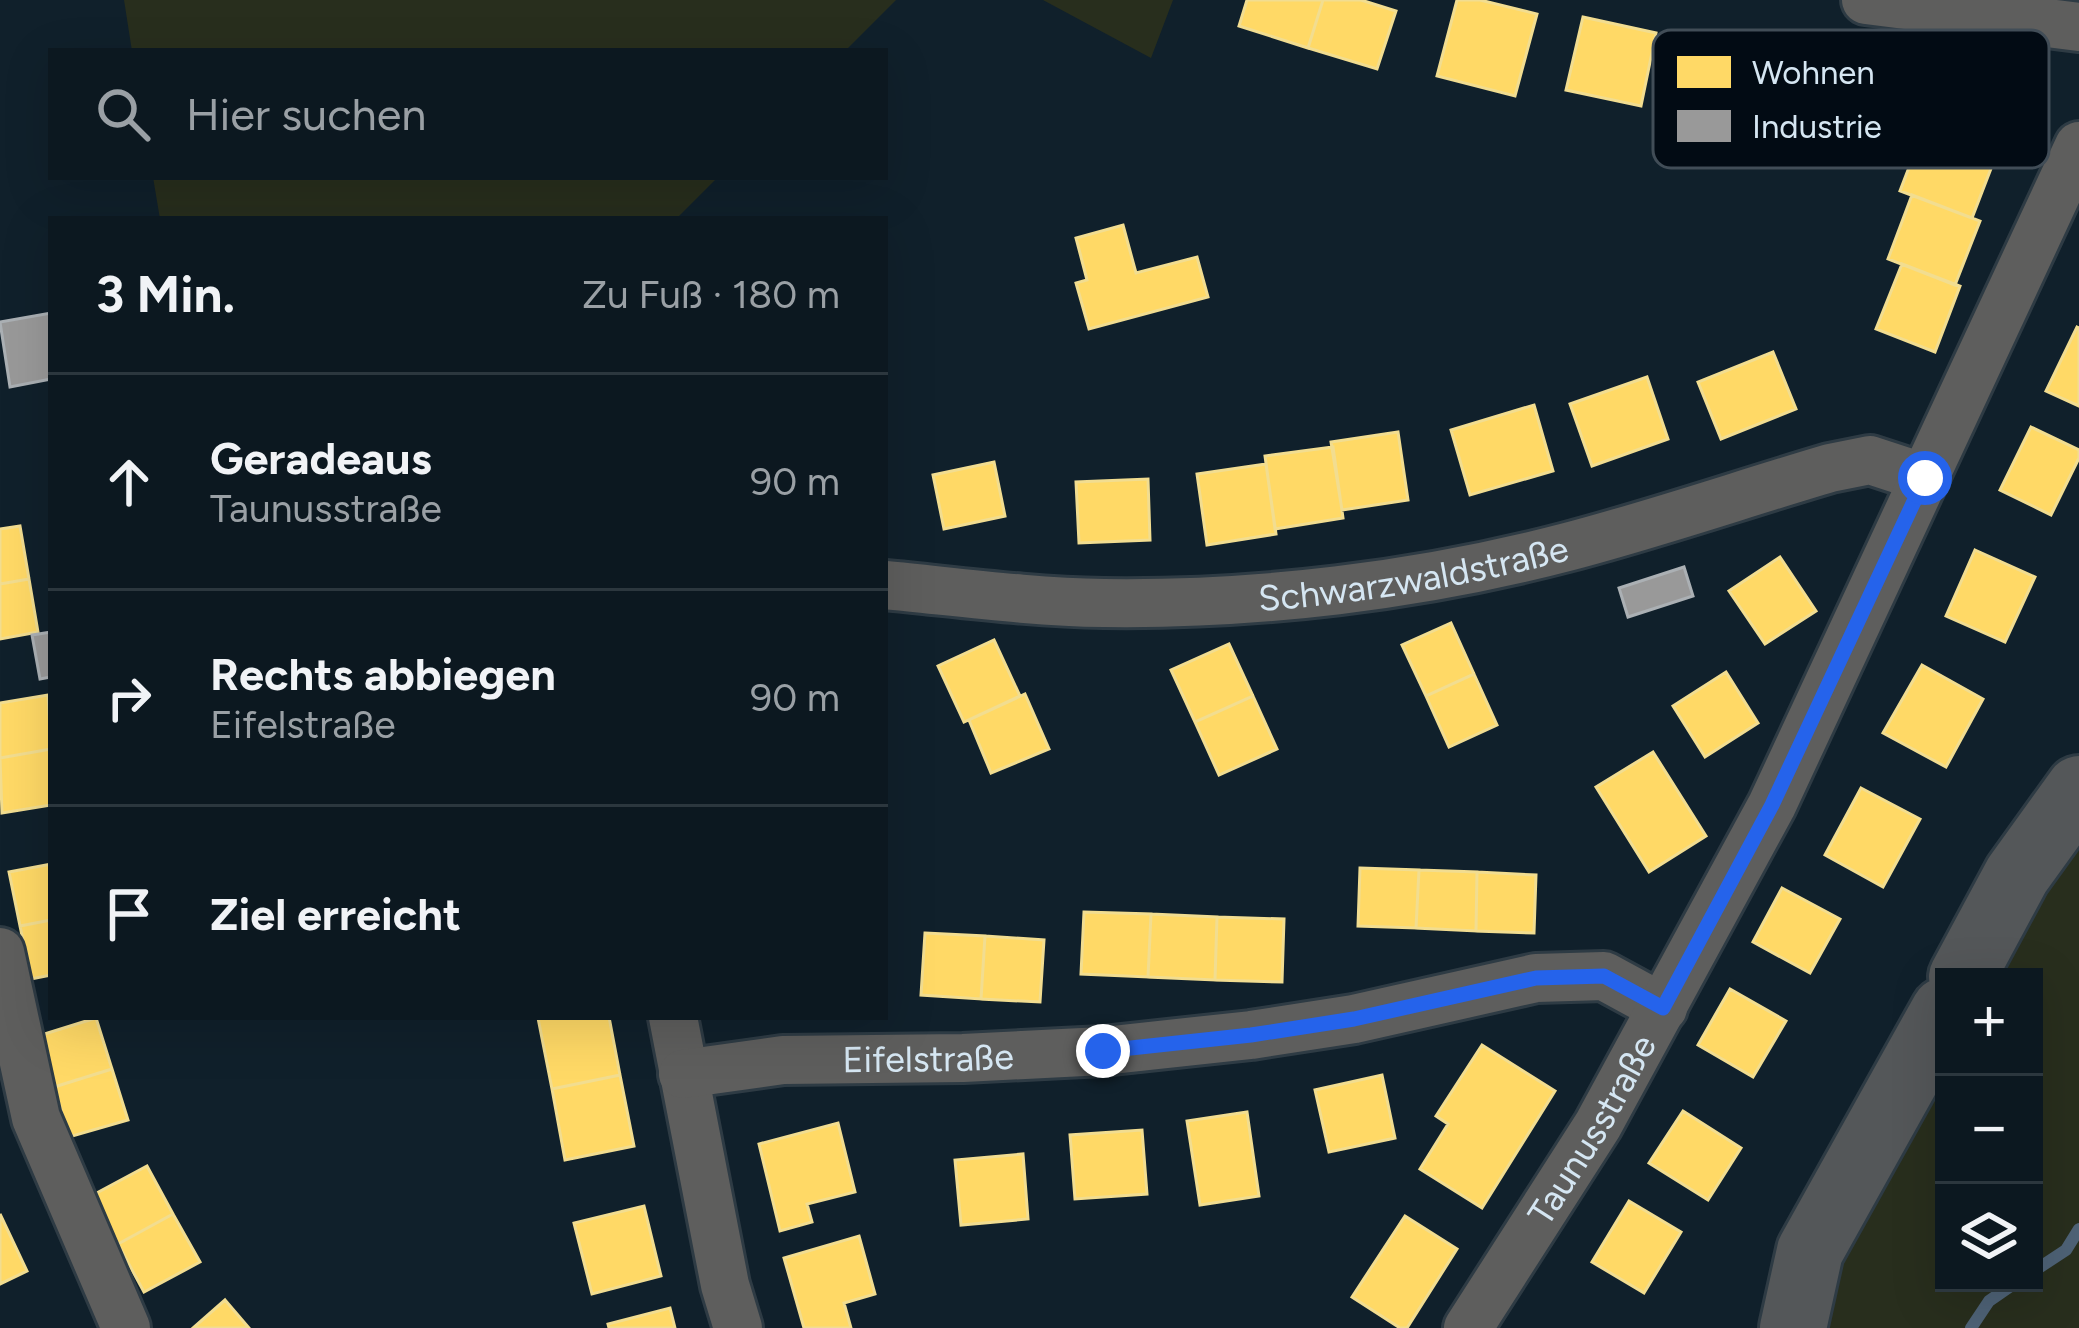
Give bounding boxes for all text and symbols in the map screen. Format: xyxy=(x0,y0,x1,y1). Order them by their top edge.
legend xyxy=(1653,30,2049,168)
search box xyxy=(48,48,888,180)
text: Wohnen xyxy=(1752,53,1875,92)
icon: search xyxy=(90,81,156,147)
text: Hier suchen xyxy=(186,87,426,141)
text: Industrie xyxy=(1752,107,1882,146)
text: 3 Min. xyxy=(96,264,235,325)
text: Zu Fuß · 180 m xyxy=(582,271,840,318)
text: Geradeaus xyxy=(210,431,432,485)
icon: ahead xyxy=(96,449,162,515)
route start xyxy=(1898,451,1952,505)
text: 90 m xyxy=(750,458,840,505)
text: Taunusstraße xyxy=(210,485,442,532)
street label: Schwarzwaldstraße xyxy=(1257,526,1573,620)
text: Rechts abbiegen xyxy=(210,647,556,701)
icon: right xyxy=(96,665,162,731)
text: 90 m xyxy=(750,674,840,721)
text: Eifelstraße xyxy=(210,701,396,748)
icon: arrive xyxy=(96,881,162,947)
text: Ziel erreicht xyxy=(210,887,461,941)
map controls xyxy=(1935,968,2043,1292)
button: + xyxy=(1935,968,2043,1076)
route end xyxy=(1076,1024,1130,1078)
street label: Taunusstraße xyxy=(1518,1027,1665,1233)
street label: Eifelstraße xyxy=(842,1034,1015,1081)
button: − xyxy=(1935,1076,2043,1184)
button: layers xyxy=(1935,1184,2043,1292)

